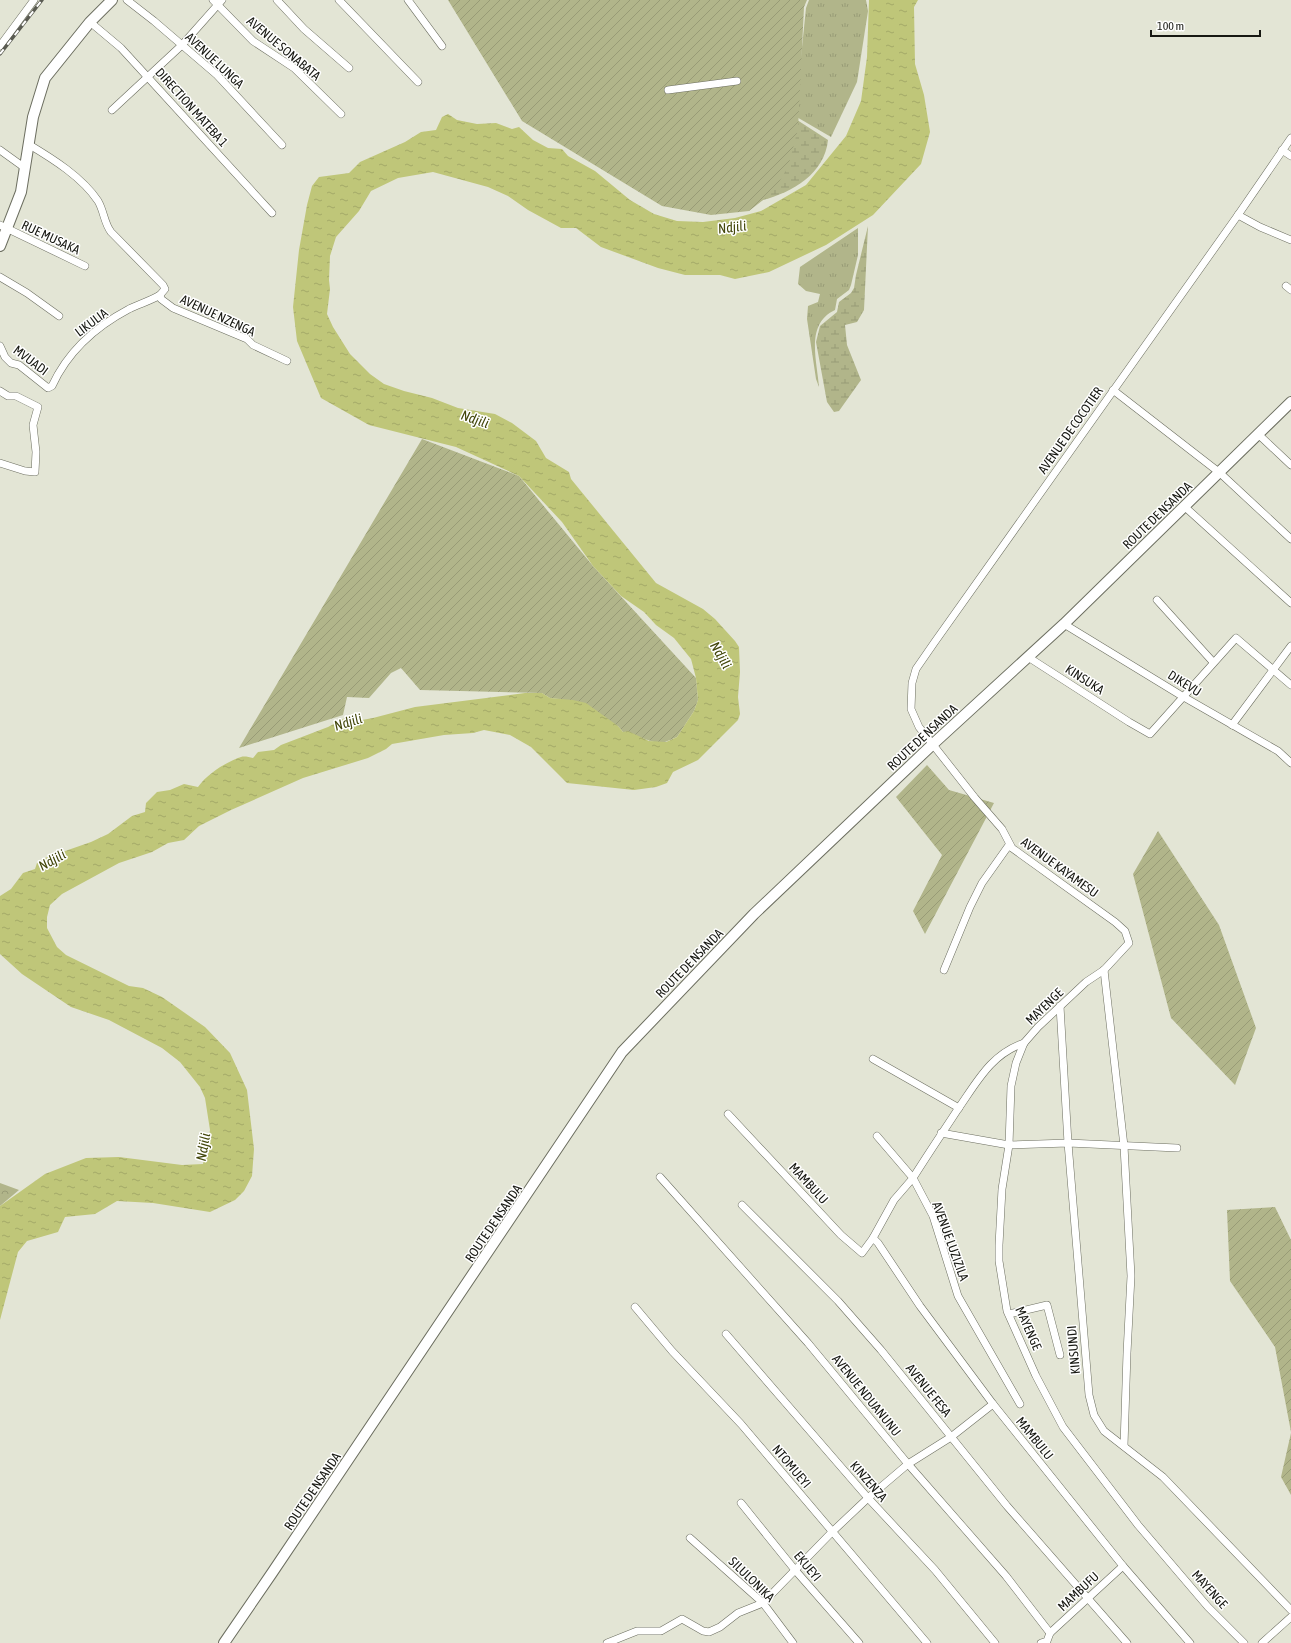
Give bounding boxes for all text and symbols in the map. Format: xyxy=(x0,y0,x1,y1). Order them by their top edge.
scale bar xyxy=(1151,12,1260,38)
street label: AVENUE SONABATA xyxy=(244,13,324,84)
text: 100 m xyxy=(1157,19,1184,33)
street label: AVENUE LUNGA xyxy=(182,30,247,92)
street label: DIRECTION MATEBA 1 xyxy=(152,65,231,150)
street label: RUE MUSAKA xyxy=(19,217,83,258)
water label: Ndjili xyxy=(717,217,747,237)
street label: AVENUE NZENGA xyxy=(178,292,258,340)
street label: LIKULIA xyxy=(72,305,111,340)
street label: MVUADI xyxy=(10,342,51,378)
street label: AVENUE DE COCOTIER xyxy=(1035,384,1106,477)
water label: Ndjili xyxy=(459,407,491,431)
street label: ROUTE DE NSANDA xyxy=(1120,478,1195,552)
water label: Ndjili xyxy=(707,639,735,671)
street label: KINSUKA xyxy=(1063,661,1107,698)
street label: DIKEVU xyxy=(1165,667,1204,699)
street label: ROUTE DE NSANDA xyxy=(884,701,961,774)
water label: Ndjili xyxy=(332,710,364,734)
street label: AVENUE KAYAMESU xyxy=(1018,834,1101,900)
water label: Ndjili xyxy=(36,846,68,874)
street label: ROUTE DE NSANDA xyxy=(653,925,726,1001)
street label: MAYENGE xyxy=(1023,985,1066,1028)
water label: Ndjili xyxy=(193,1132,213,1162)
street label: MAMBULU xyxy=(786,1160,831,1207)
street label: ROUTE DE NSANDA xyxy=(462,1181,525,1265)
street label: AVENUE LUZIZILA xyxy=(929,1200,972,1283)
street label: MAYENGE xyxy=(1012,1304,1045,1353)
street label: KINSUNDI xyxy=(1064,1325,1083,1375)
street label: AVENUE NDUANUNU xyxy=(829,1352,904,1439)
street label: AVENUE FESA xyxy=(903,1361,955,1420)
street label: MAMBULU xyxy=(1013,1414,1056,1463)
street label: NTOMUEYI xyxy=(769,1442,814,1491)
street label: ROUTE DE NSANDA xyxy=(281,1449,344,1533)
street label: KINZENZA xyxy=(847,1458,891,1505)
street label: EKUEYI xyxy=(791,1548,824,1584)
street label: SILULONIKA xyxy=(726,1554,778,1605)
street label: MAYENGE xyxy=(1189,1567,1231,1612)
street label: MAMBUFU xyxy=(1055,1569,1102,1614)

